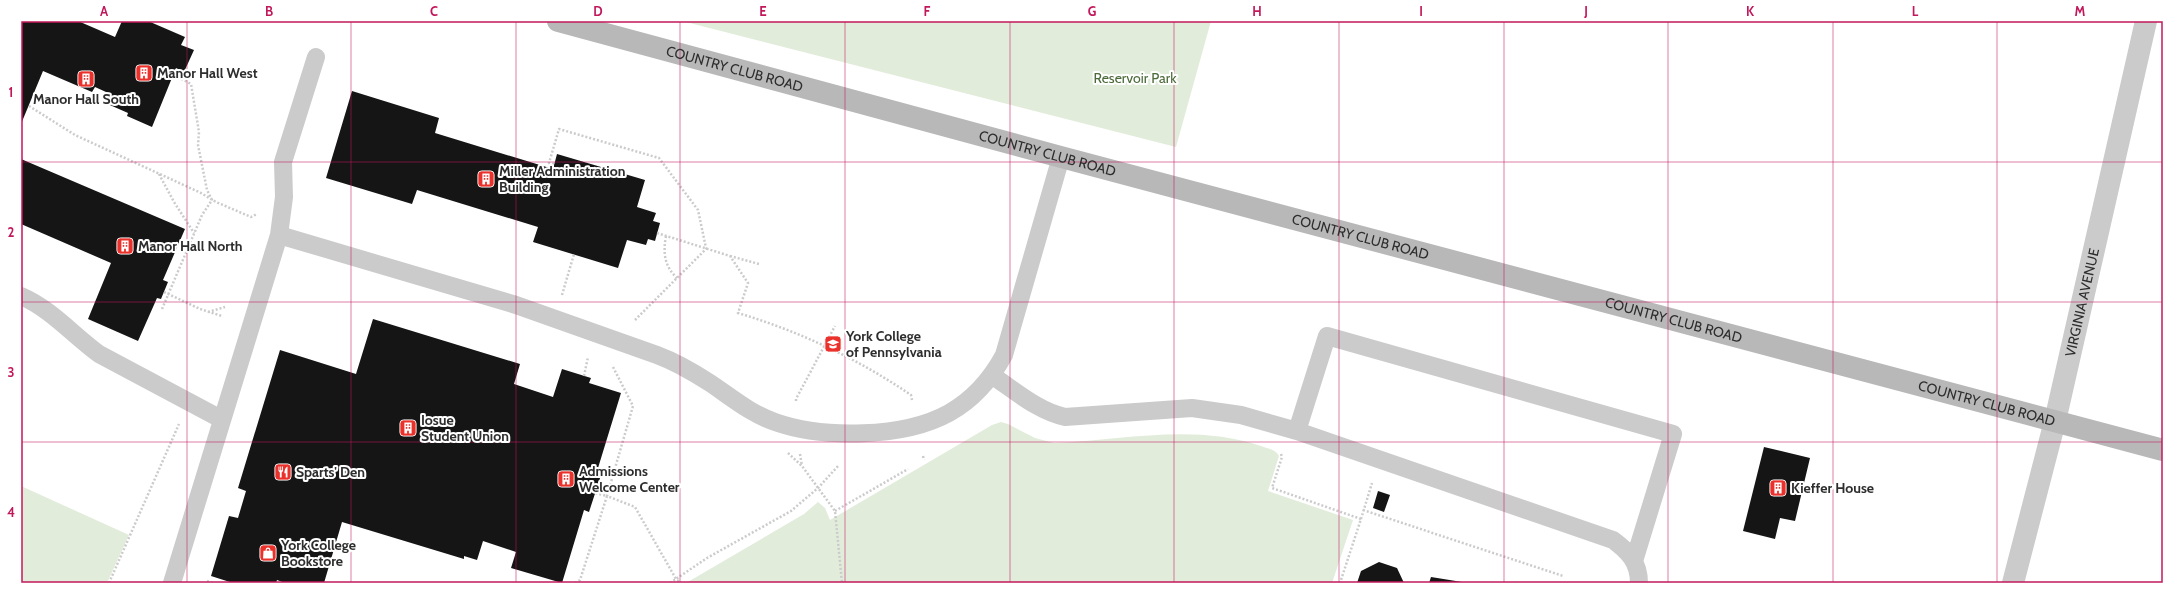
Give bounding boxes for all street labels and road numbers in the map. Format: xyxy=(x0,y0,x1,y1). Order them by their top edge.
street label: COUNTRY CLUB ROAD xyxy=(664,42,805,96)
street label: COUNTRY CLUB ROAD xyxy=(977,126,1118,180)
street label: COUNTRY CLUB ROAD xyxy=(1290,210,1431,263)
street label: VIRGINIA AVENUE xyxy=(2061,246,2103,358)
street label: COUNTRY CLUB ROAD xyxy=(1603,293,1744,347)
street label: COUNTRY CLUB ROAD xyxy=(1916,376,2057,430)

